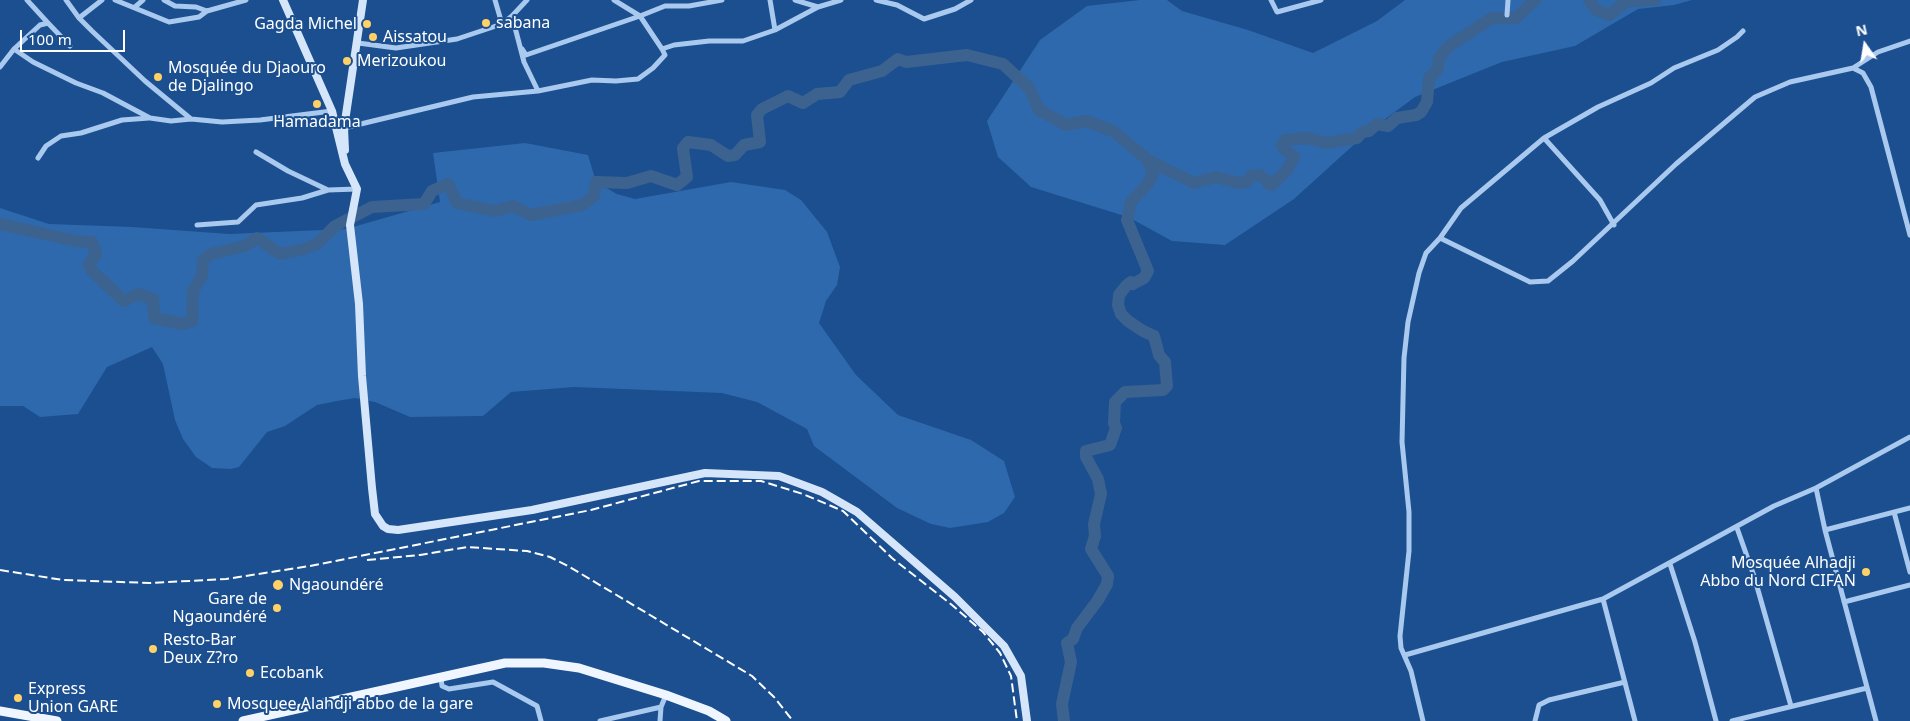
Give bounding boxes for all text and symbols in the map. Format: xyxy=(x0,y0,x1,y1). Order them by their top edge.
place label: sabana xyxy=(496,13,550,33)
place label: Gagda Michel xyxy=(254,14,357,34)
marker: sabana xyxy=(480,17,492,29)
marker: Gagda Michel xyxy=(361,18,373,30)
text: N xyxy=(1854,19,1869,40)
scale bar xyxy=(22,20,128,52)
north arrow xyxy=(1840,20,1890,70)
place label: Aissatou xyxy=(383,27,447,47)
text: 100 m xyxy=(28,29,72,49)
marker: Aissatou xyxy=(367,31,379,43)
place label: Merizoukou xyxy=(357,51,446,71)
marker: Merizoukou xyxy=(341,55,353,67)
place label: Mosquée du Djaouro de Djalingo xyxy=(168,58,326,96)
marker: Mosquée du Djaouro de Djalingo xyxy=(152,71,164,83)
marker: Hamadama xyxy=(311,98,323,110)
place label: Hamadama xyxy=(273,112,361,132)
place label: Mosquée Alhadji Abbo du Nord CIFAN xyxy=(1700,553,1856,591)
marker: Mosquée Alhadji Abbo du Nord CIFAN xyxy=(1860,566,1872,578)
place label: Ngaoundéré xyxy=(289,575,384,595)
marker: Ngaoundéré xyxy=(271,578,285,592)
place label: Gare de Ngaoundéré xyxy=(172,589,267,627)
marker: Gare de Ngaoundéré xyxy=(271,602,283,614)
place label: Resto-Bar Deux Z?ro xyxy=(163,630,238,668)
marker: Resto-Bar Deux Z?ro xyxy=(147,643,159,655)
place label: Ecobank xyxy=(260,663,324,683)
marker: Ecobank xyxy=(244,667,256,679)
place label: Express Union GARE xyxy=(28,679,118,717)
marker: Express Union GARE xyxy=(12,692,24,704)
place label: Mosquee Alahdji abbo de la gare xyxy=(227,694,473,714)
marker: Mosquee Alahdji abbo de la gare xyxy=(211,698,223,710)

